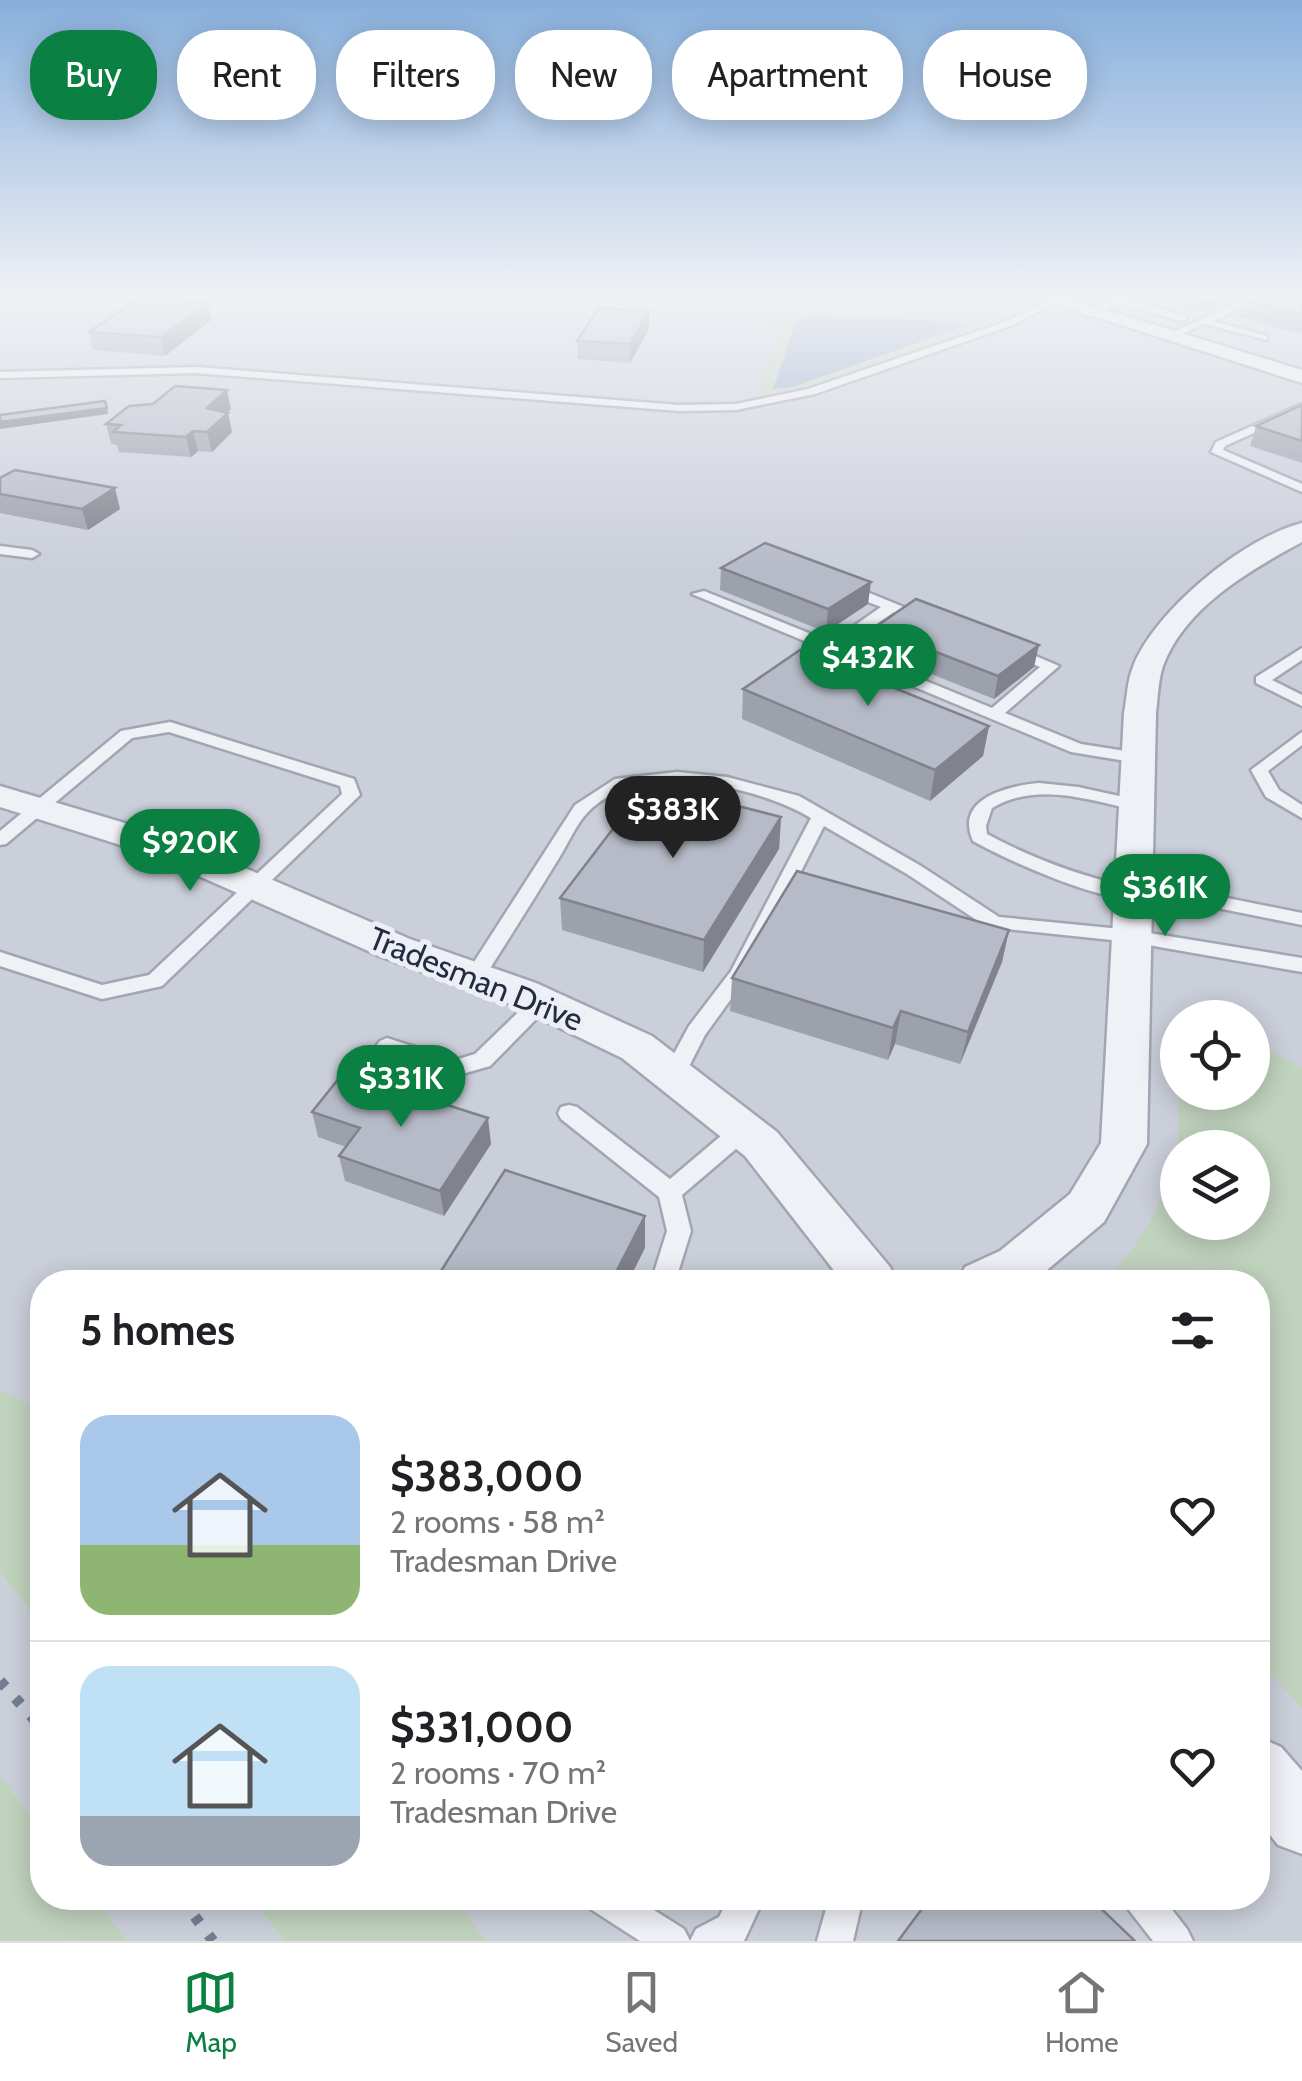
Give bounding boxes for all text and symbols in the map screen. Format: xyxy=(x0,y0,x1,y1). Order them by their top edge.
chip: Buy xyxy=(30,30,157,120)
chip: Rent xyxy=(177,30,316,120)
chip: Filters xyxy=(336,30,495,120)
chip: New xyxy=(515,30,652,120)
chip: Apartment xyxy=(672,30,903,120)
chip: House xyxy=(923,30,1087,120)
pin: $432K xyxy=(798,624,938,709)
text: $432K xyxy=(822,637,914,676)
pin: $383K xyxy=(603,776,743,861)
text: $383K xyxy=(627,789,719,828)
pin: $920K xyxy=(120,809,260,894)
text: $920K xyxy=(142,822,238,861)
pin: $361K xyxy=(1095,854,1235,939)
text: $361K xyxy=(1122,867,1208,906)
street label: Tradesman Drive xyxy=(364,918,589,1039)
map controls xyxy=(1160,1000,1270,1240)
button: locate xyxy=(1160,1000,1270,1110)
pin: $331K xyxy=(331,1045,471,1130)
text: $331K xyxy=(359,1058,443,1097)
button: layers xyxy=(1160,1130,1270,1240)
icon: filters xyxy=(1165,1303,1220,1358)
text: 5 homes xyxy=(80,1304,235,1356)
text: $383,000 xyxy=(390,1450,583,1502)
icon: home xyxy=(160,1455,280,1575)
icon: heart xyxy=(1165,1488,1220,1543)
text: 2 rooms · 58 m² xyxy=(390,1502,605,1541)
text: Tradesman Drive xyxy=(390,1541,617,1580)
text: $331,000 xyxy=(390,1701,573,1753)
icon: home xyxy=(160,1706,280,1826)
icon: heart xyxy=(1165,1739,1220,1794)
text: 2 rooms · 70 m² xyxy=(390,1753,606,1792)
text: Tradesman Drive xyxy=(390,1792,617,1831)
tab: Map xyxy=(183,1965,238,2059)
tab: Saved xyxy=(605,1965,678,2059)
tab: Home xyxy=(1045,1965,1119,2059)

